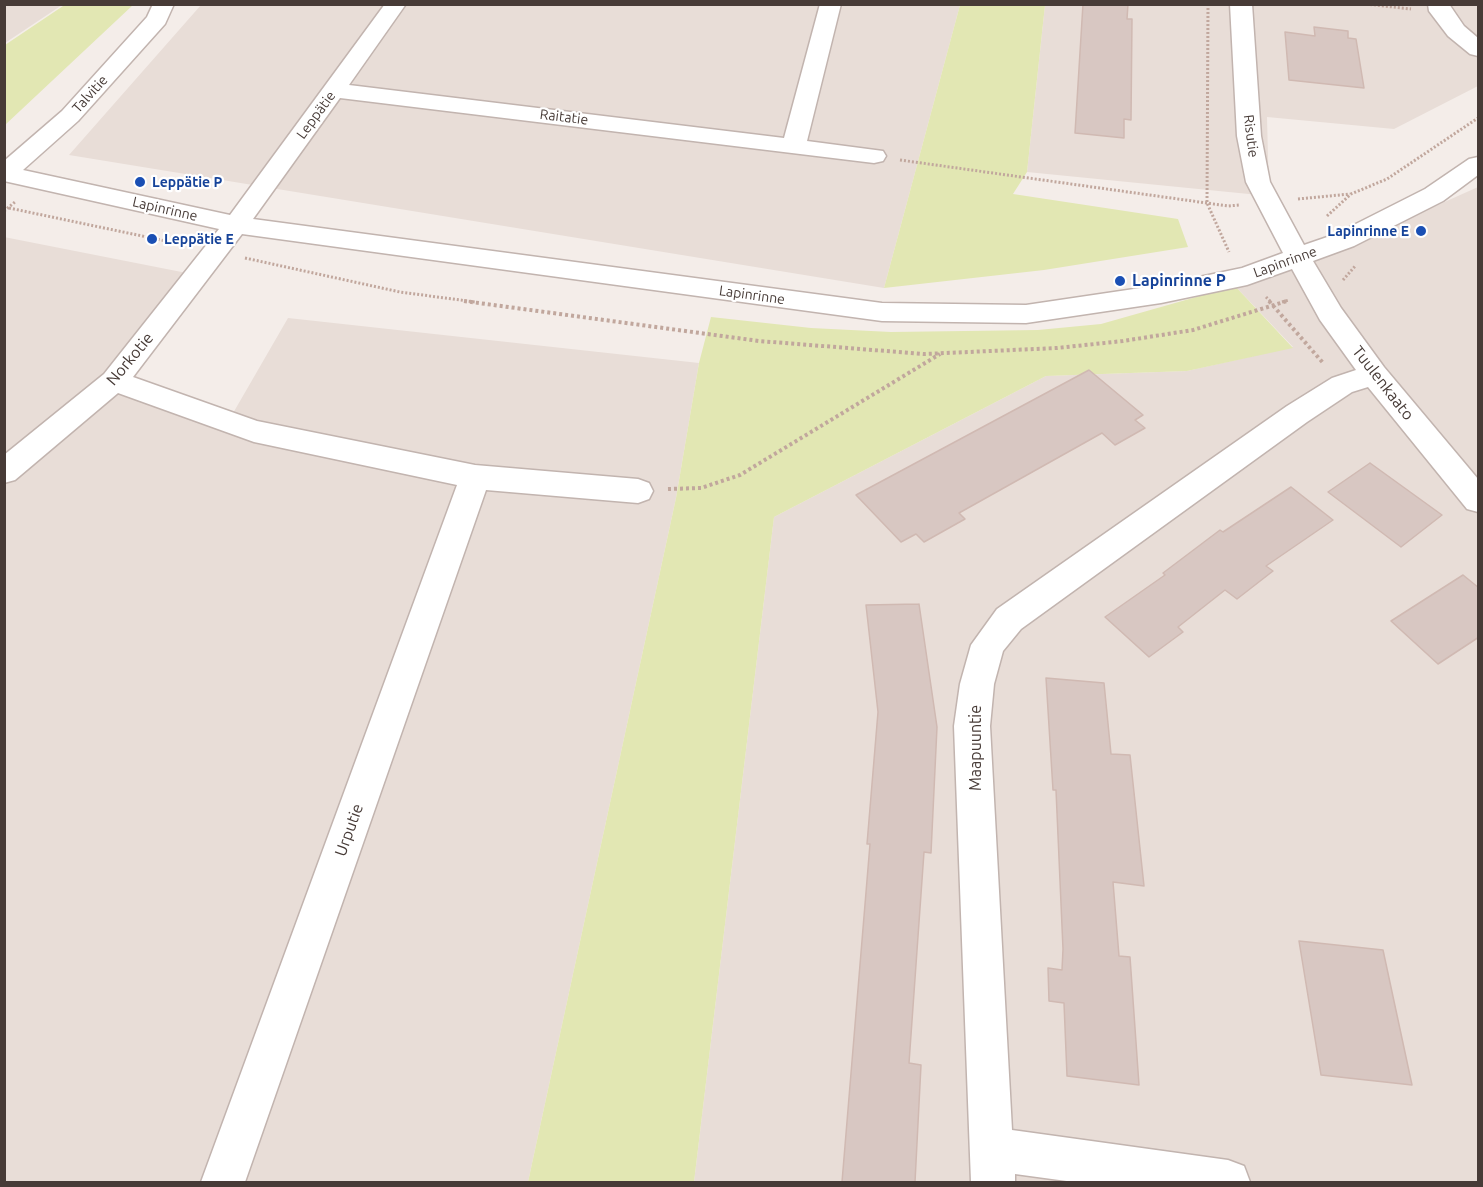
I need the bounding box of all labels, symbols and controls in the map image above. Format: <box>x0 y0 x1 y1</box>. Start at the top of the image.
street label: Talvitie <box>69 72 111 116</box>
street label: Leppätie <box>293 88 339 142</box>
street label: Raitatie <box>539 106 589 128</box>
street label: Risutie <box>1240 114 1262 158</box>
place label: Leppätie P <box>152 174 222 190</box>
marker: Leppätie P <box>133 175 147 189</box>
street label: Lapinrinne <box>131 193 199 225</box>
place label: Lapinrinne E <box>1327 223 1409 239</box>
marker: Lapinrinne E <box>1414 224 1428 238</box>
place label: Leppätie E <box>164 231 234 247</box>
marker: Leppätie E <box>145 232 159 246</box>
street label: Lapinrinne <box>1251 243 1319 281</box>
place label: Lapinrinne P <box>1132 271 1226 291</box>
marker: Lapinrinne P <box>1113 274 1127 288</box>
street label: Lapinrinne <box>718 282 786 308</box>
street label: Norkotie <box>102 329 158 389</box>
street label: Tuulenkaato <box>1348 342 1418 424</box>
street label: Maapuuntie <box>966 705 986 791</box>
street label: Urputie <box>331 801 367 859</box>

